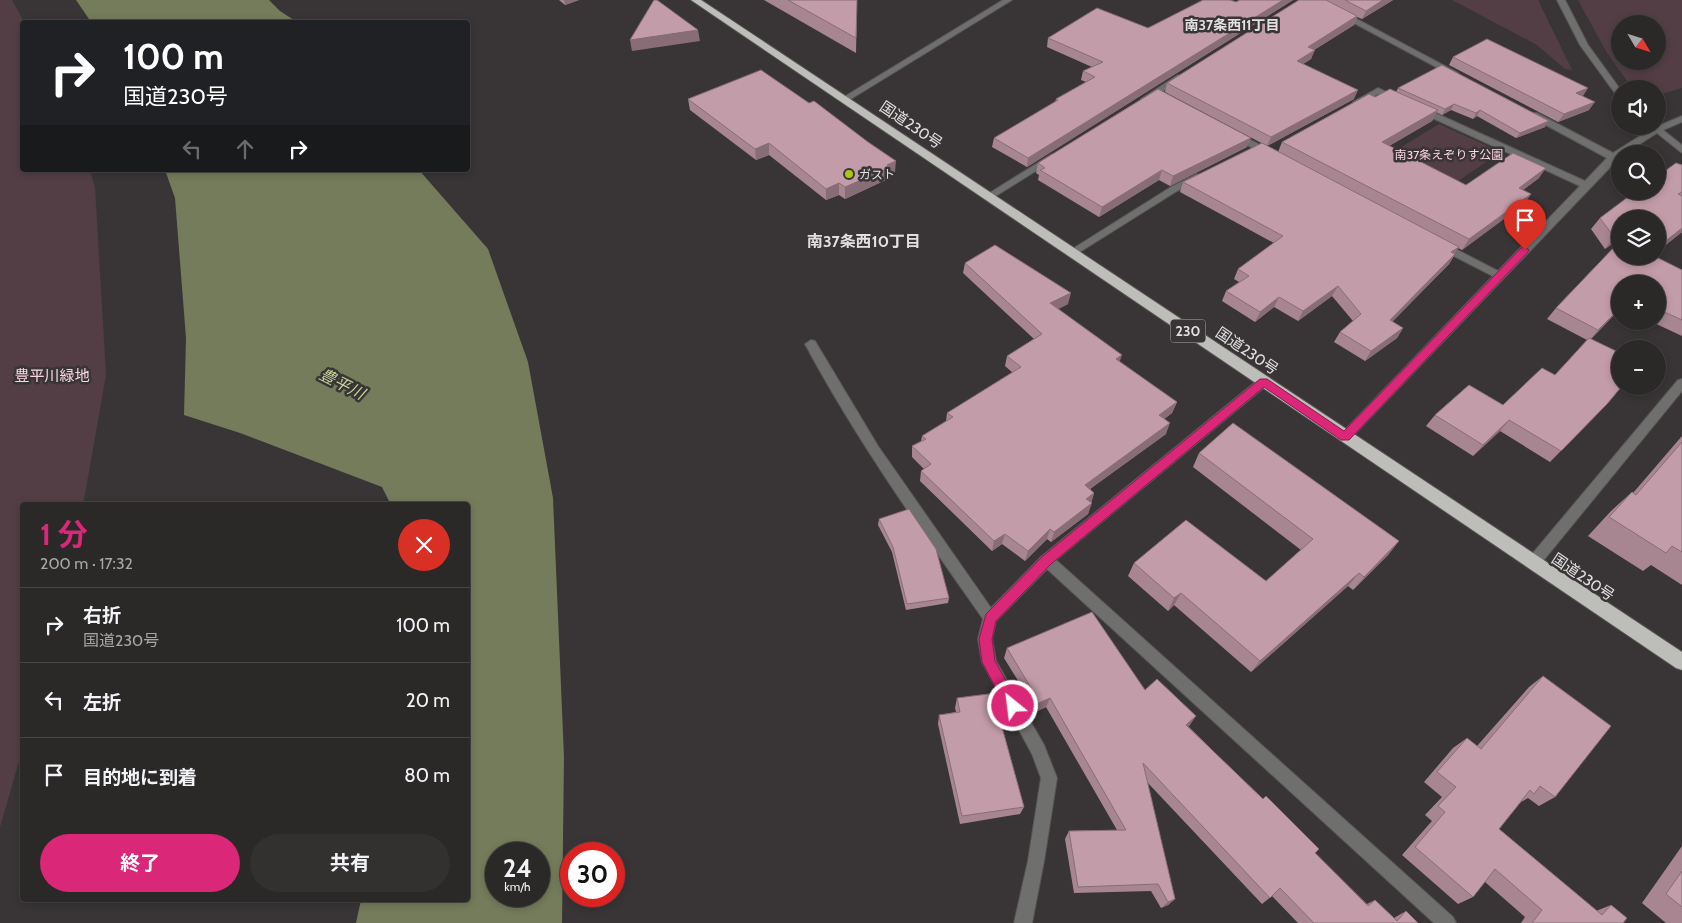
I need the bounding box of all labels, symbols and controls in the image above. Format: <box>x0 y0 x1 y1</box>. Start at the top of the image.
north arrow <box>1611 15 1666 70</box>
map controls <box>1611 15 1666 395</box>
district label: 南37条西11丁目 <box>1184 16 1280 34</box>
text: 100 m <box>123 35 224 78</box>
icon: right <box>40 40 105 105</box>
button: sound <box>1611 80 1666 135</box>
text: 国道230号 <box>123 83 228 110</box>
street label: 国道230号 <box>876 98 946 152</box>
icon: left <box>178 135 206 163</box>
icon: ahead <box>231 135 259 163</box>
icon: right <box>284 135 312 163</box>
button: search <box>1611 145 1666 200</box>
park label: 南37条えぞりす公園 <box>1395 147 1503 162</box>
place label: ガスト <box>859 167 895 182</box>
marker: ガスト <box>843 168 855 180</box>
pin <box>1504 199 1546 250</box>
icon: arrive <box>1511 206 1539 234</box>
button: layers <box>1611 210 1666 265</box>
district label: 南37条西10丁目 <box>807 232 921 251</box>
button: + <box>1611 275 1666 330</box>
road number: 230 <box>1170 320 1206 342</box>
street label: 国道230号 <box>1212 324 1282 378</box>
button: − <box>1611 340 1666 395</box>
water label: 豊平川 <box>316 365 369 404</box>
park label: 豊平川緑地 <box>14 367 90 385</box>
text: 1 分 <box>40 516 88 553</box>
button: close <box>398 519 450 571</box>
street label: 国道230号 <box>1548 550 1618 604</box>
text: 200 m · 17:32 <box>40 554 133 573</box>
text: 右折 <box>83 604 121 627</box>
icon: right <box>40 611 68 639</box>
text: 100 m <box>396 614 450 637</box>
text: 国道230号 <box>83 631 159 650</box>
position arrow <box>986 679 1038 731</box>
icon: left <box>40 686 68 714</box>
text: 20 m <box>406 689 450 712</box>
text: 左折 <box>83 691 121 714</box>
icon: arrive <box>40 761 68 789</box>
text: 80 m <box>404 764 450 787</box>
text: 目的地に到着 <box>83 766 197 789</box>
button: 終了 <box>40 834 240 892</box>
button: 共有 <box>250 834 450 892</box>
speed limit sign: 30 <box>560 842 625 907</box>
text: 24 <box>503 853 532 883</box>
text: km/h <box>504 879 531 894</box>

